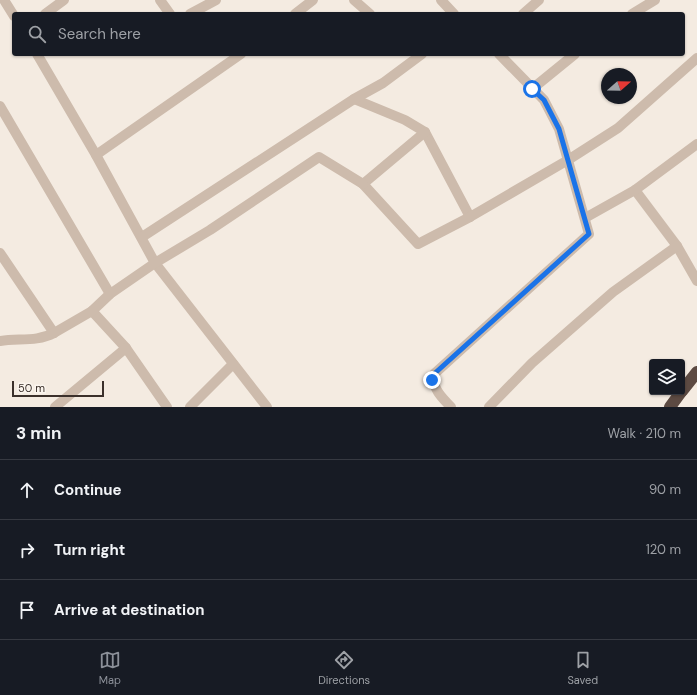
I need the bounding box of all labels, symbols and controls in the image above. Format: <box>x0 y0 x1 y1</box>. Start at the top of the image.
search box <box>12 12 685 56</box>
icon: search <box>26 23 48 45</box>
text: Search here <box>58 24 141 44</box>
north arrow <box>601 68 637 104</box>
route start <box>523 80 541 98</box>
map controls <box>649 359 685 395</box>
button: layers <box>649 359 685 395</box>
route end <box>423 371 441 389</box>
scale bar <box>12 379 104 398</box>
text: 50 m <box>18 381 45 395</box>
text: 3 min <box>16 422 61 444</box>
text: Walk · 210 m <box>608 425 681 442</box>
icon: ahead <box>16 479 38 501</box>
text: Continue <box>54 480 122 500</box>
text: 90 m <box>649 481 681 498</box>
icon: right <box>16 539 38 561</box>
text: Turn right <box>54 540 125 560</box>
text: 120 m <box>646 541 681 558</box>
icon: arrive <box>16 599 38 621</box>
text: Arrive at destination <box>54 600 205 620</box>
tab: Map <box>99 649 121 687</box>
tab: Directions <box>318 649 370 687</box>
tab: Saved <box>567 649 598 687</box>

